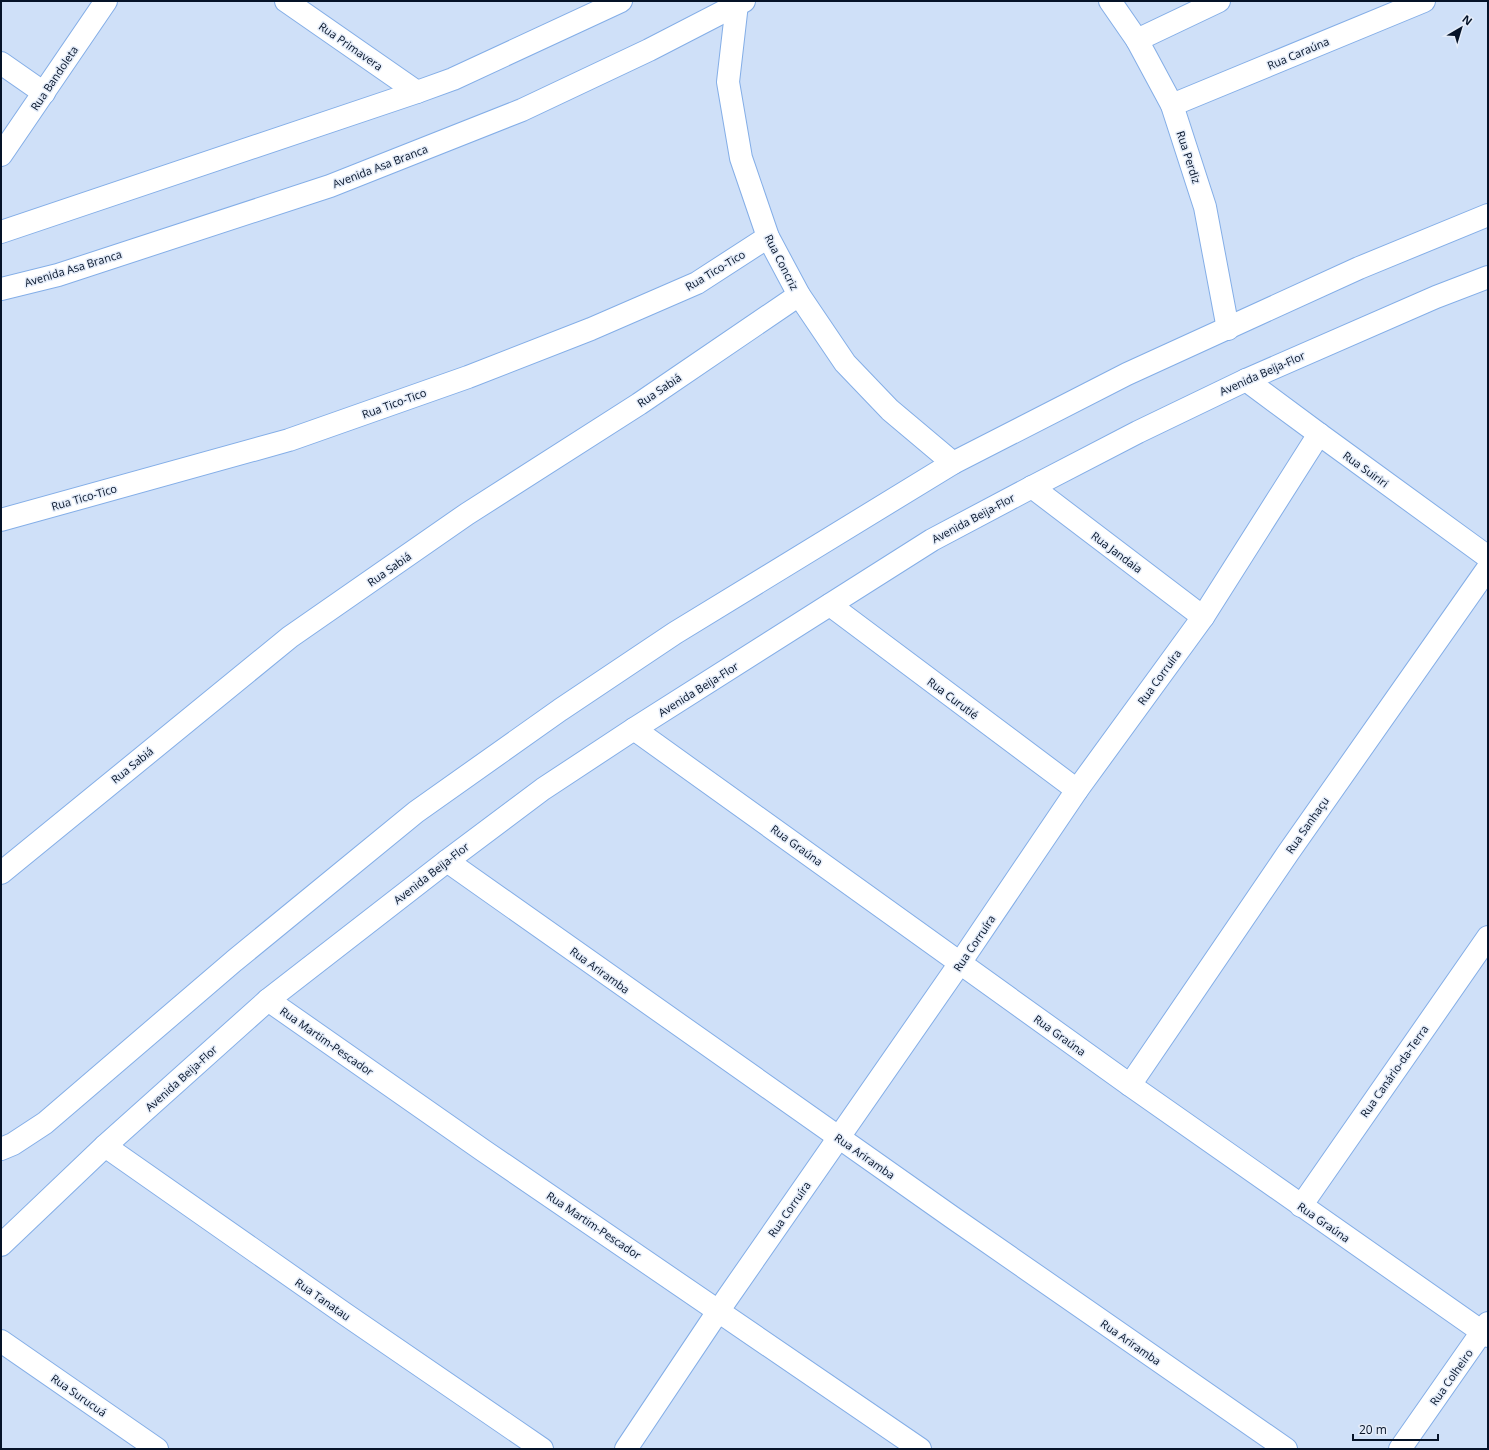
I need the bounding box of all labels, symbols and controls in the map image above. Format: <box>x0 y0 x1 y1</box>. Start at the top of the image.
north arrow <box>1441 8 1481 48</box>
text: N <box>1459 11 1476 28</box>
street label: Rua Primavera <box>316 18 386 74</box>
street label: Rua Caraúna <box>1265 33 1331 73</box>
street label: Rua Bandoleta <box>27 43 81 113</box>
street label: Rua Perdiz <box>1173 129 1205 185</box>
street label: Avenida Asa Branca <box>330 141 430 191</box>
street label: Rua Concriz <box>762 232 802 292</box>
street label: Avenida Asa Branca <box>23 246 123 290</box>
street label: Rua Tico-Tico <box>682 246 748 294</box>
street label: Avenida Beija-Flor <box>1217 347 1307 399</box>
street label: Rua Sabiá <box>634 370 684 410</box>
street label: Rua Tico-Tico <box>360 384 429 422</box>
street label: Rua Suiriri <box>1340 447 1392 491</box>
street label: Rua Tico-Tico <box>49 480 119 514</box>
street label: Avenida Beija-Flor <box>929 490 1018 546</box>
street label: Rua Jandaia <box>1089 528 1145 576</box>
street label: Rua Sabiá <box>364 548 414 590</box>
street label: Rua Corruíra <box>1134 646 1184 708</box>
street label: Avenida Beija-Flor <box>655 658 741 720</box>
street label: Rua Curutié <box>924 674 982 722</box>
street label: Rua Sabiá <box>108 743 156 787</box>
street label: Rua Sanhaçu <box>1282 794 1332 856</box>
street label: Rua Graúna <box>768 821 826 869</box>
street label: Avenida Beija-Flor <box>390 838 472 907</box>
street label: Rua Corruíra <box>950 912 998 974</box>
street label: Rua Ariramba <box>567 943 633 997</box>
street label: Rua Martim-Pescador <box>277 1003 377 1079</box>
street label: Rua Graúna <box>1031 1011 1089 1059</box>
street label: Rua Canário-da-Terra <box>1356 1022 1432 1120</box>
street label: Avenida Beija-Flor <box>142 1041 221 1114</box>
street label: Rua Ariramba <box>832 1130 898 1182</box>
street label: Rua Corruíra <box>764 1178 814 1240</box>
street label: Rua Martim-Pescador <box>544 1188 644 1262</box>
street label: Rua Graúna <box>1295 1198 1353 1246</box>
street label: Rua Tanatau <box>292 1274 354 1324</box>
street label: Rua Ariramba <box>1098 1316 1164 1368</box>
street label: Rua Colheiro <box>1426 1346 1476 1408</box>
street label: Rua Surucuá <box>48 1370 110 1420</box>
scale bar <box>1353 1416 1438 1442</box>
text: 20 m <box>1359 1421 1387 1438</box>

